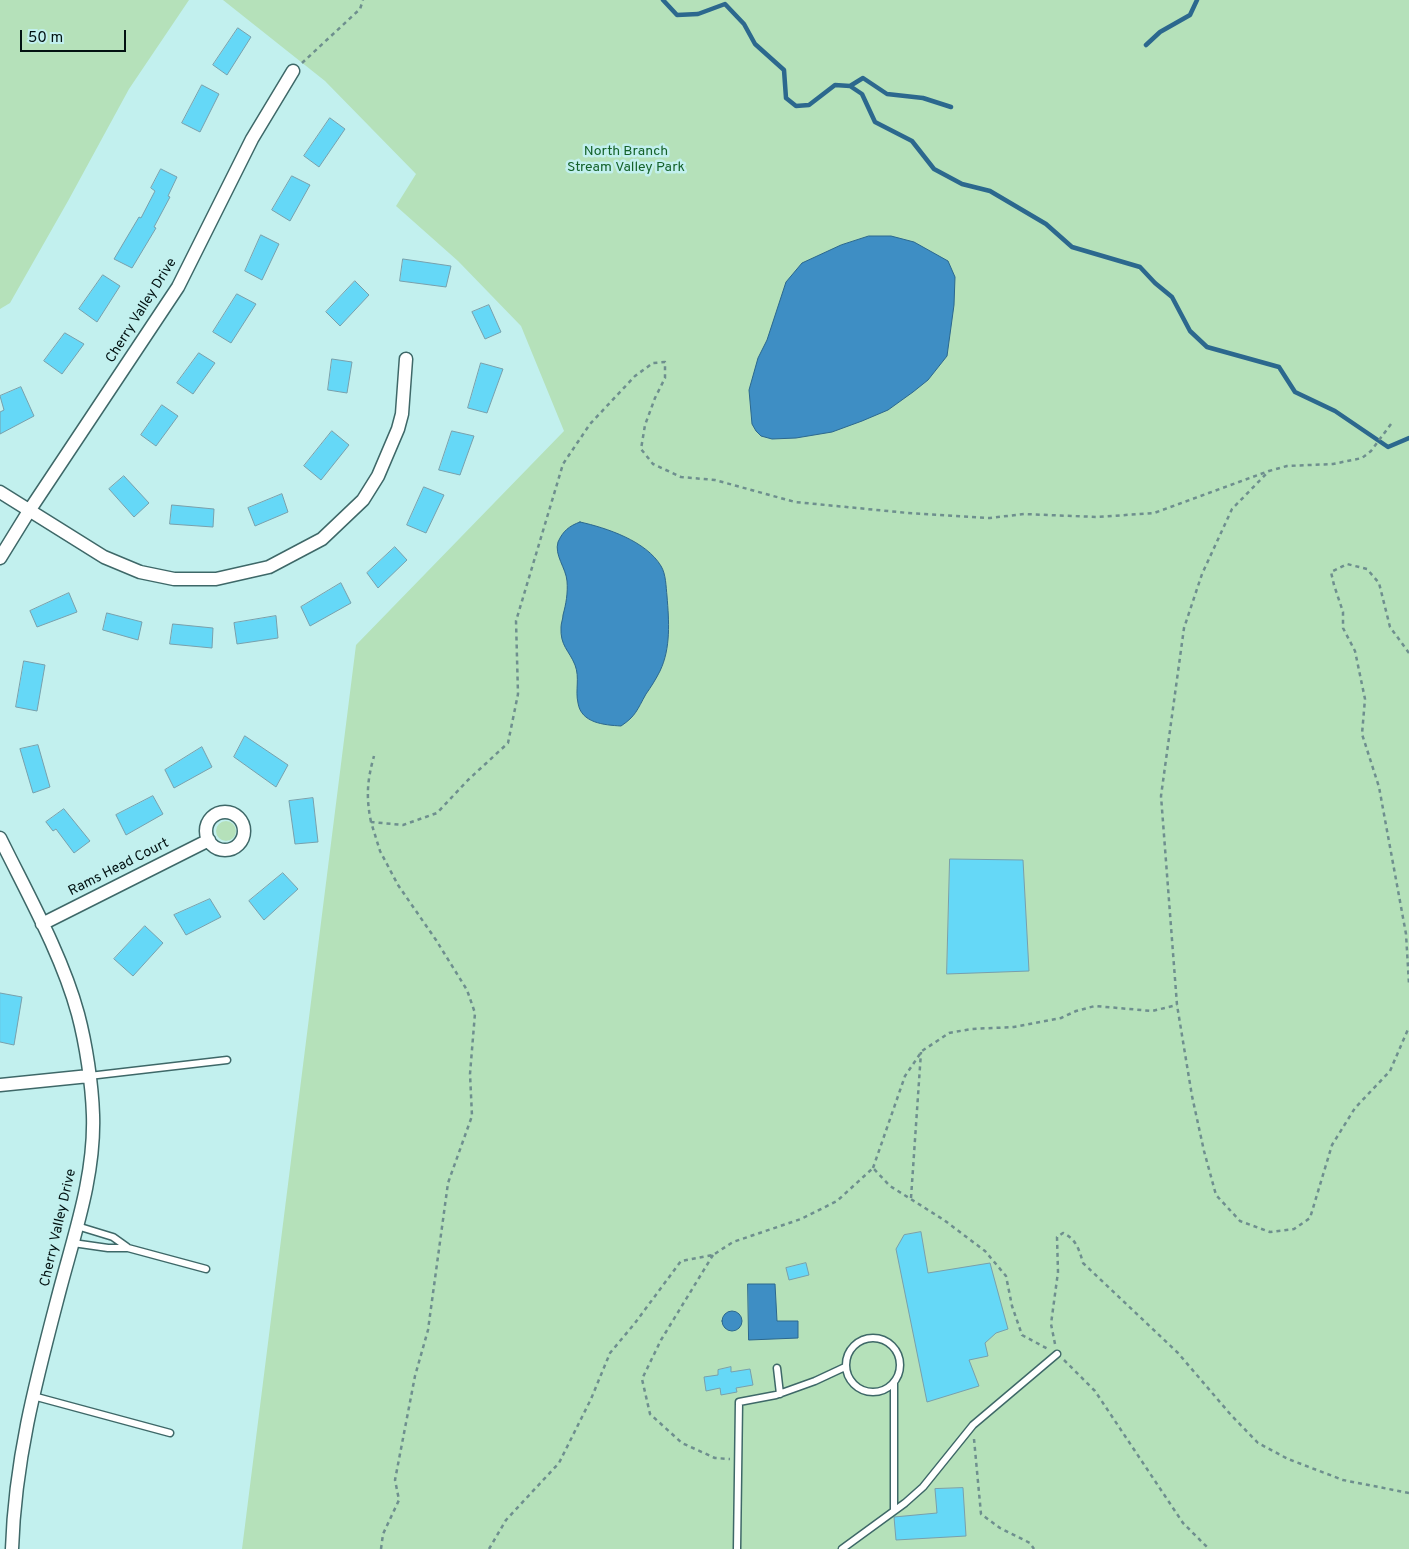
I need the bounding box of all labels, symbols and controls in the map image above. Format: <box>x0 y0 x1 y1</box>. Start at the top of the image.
scale bar <box>22 20 129 52</box>
text: 50 m <box>28 29 63 48</box>
park label: North Branch Stream Valley Park <box>567 144 685 176</box>
street label: Cherry Valley Drive <box>103 255 181 367</box>
street label: Rams Head Court <box>66 835 172 901</box>
street label: Cherry Valley Drive <box>37 1167 81 1289</box>

